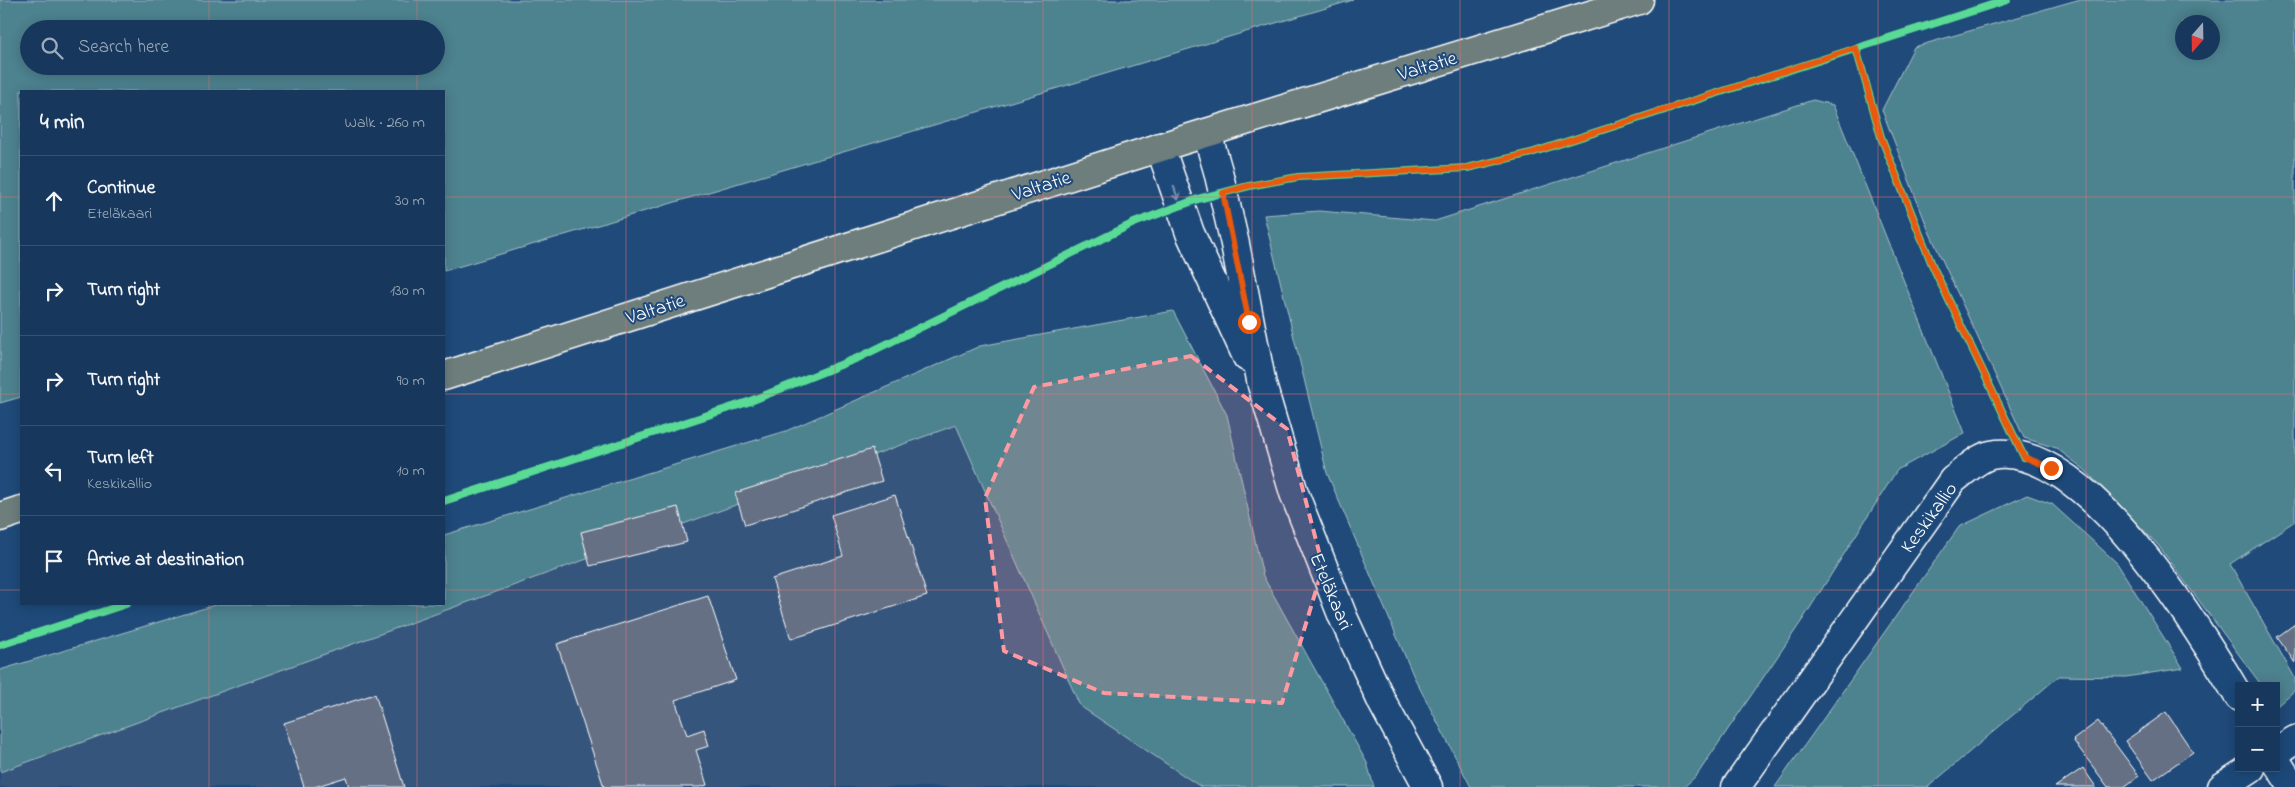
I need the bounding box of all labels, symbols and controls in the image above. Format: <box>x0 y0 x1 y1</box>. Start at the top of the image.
north arrow <box>2175 15 2220 60</box>
search box <box>20 20 445 75</box>
icon: search <box>38 34 66 62</box>
text: Search here <box>78 34 169 61</box>
street label: Valtatie <box>1394 45 1461 90</box>
text: 4 min <box>40 108 84 138</box>
text: Walk · 260 m <box>345 111 425 135</box>
street label: Valtatie <box>1008 164 1075 211</box>
text: Continue <box>87 175 155 202</box>
one-way arrow <box>1172 185 1181 201</box>
icon: ahead <box>40 187 68 215</box>
text: 30 m <box>395 189 425 213</box>
text: Eteläkaari <box>87 202 152 226</box>
icon: right <box>40 277 68 305</box>
text: Turn right <box>87 277 160 304</box>
text: 130 m <box>390 279 425 303</box>
street label: Valtatie <box>622 287 689 334</box>
route start <box>1238 311 1261 334</box>
icon: right <box>40 367 68 395</box>
text: Turn right <box>87 367 160 394</box>
text: 90 m <box>397 369 425 393</box>
text: Turn left <box>87 445 154 472</box>
icon: left <box>40 457 68 485</box>
route end <box>2040 457 2063 480</box>
text: 10 m <box>397 459 425 483</box>
text: Keskikallio <box>87 472 152 496</box>
street label: Keskikallio <box>1894 477 1966 560</box>
icon: arrive <box>40 547 68 575</box>
text: Arrive at destination <box>87 547 244 574</box>
street label: Eteläkaari <box>1300 549 1359 635</box>
map controls <box>2235 682 2280 772</box>
button: + <box>2235 682 2280 727</box>
button: − <box>2235 727 2280 772</box>

